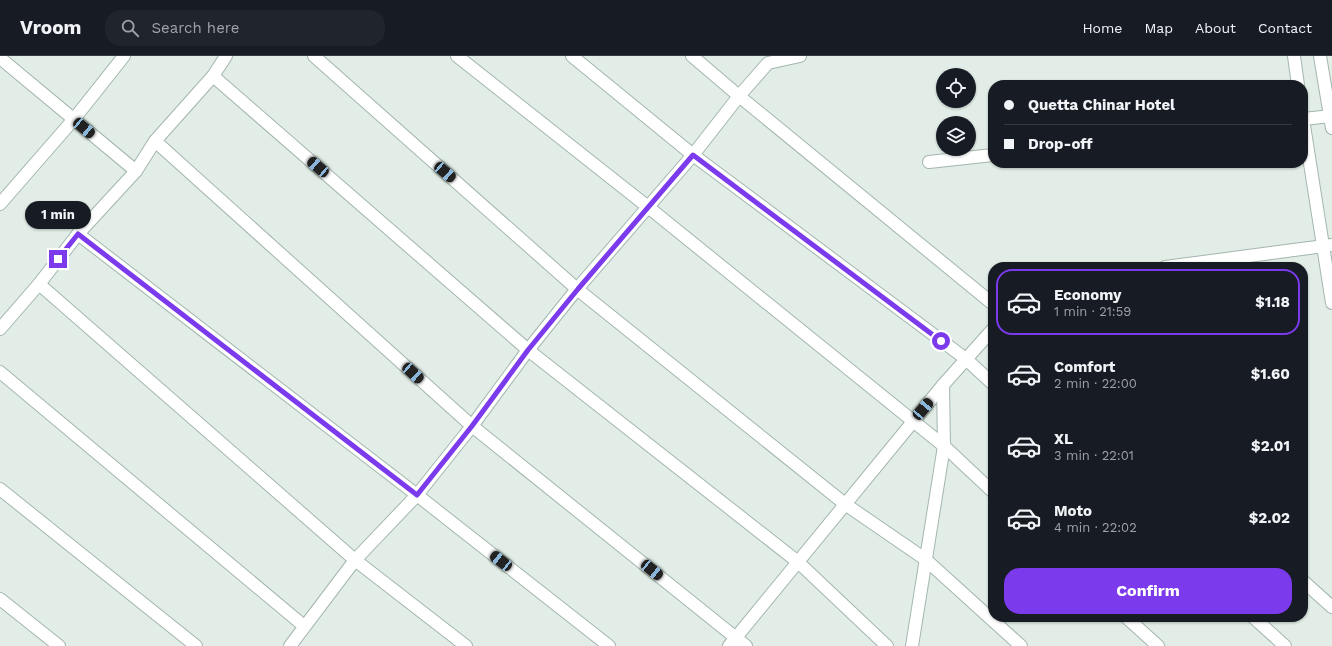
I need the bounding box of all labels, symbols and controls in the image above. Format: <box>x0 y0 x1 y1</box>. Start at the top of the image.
search box <box>105 10 385 46</box>
text: Vroom <box>20 16 81 39</box>
icon: search <box>119 17 141 39</box>
text: Search here <box>151 19 239 37</box>
text: Home <box>1082 20 1122 36</box>
text: Map <box>1144 20 1173 36</box>
text: About <box>1195 20 1236 36</box>
text: Contact <box>1258 20 1312 36</box>
map controls <box>936 68 976 156</box>
button: locate <box>936 68 976 108</box>
text: Quetta Chinar Hotel <box>1028 96 1175 114</box>
car <box>71 116 97 140</box>
button: layers <box>936 116 976 156</box>
text: Drop-off <box>1028 135 1093 153</box>
car <box>305 155 331 179</box>
car <box>432 160 458 184</box>
callout: 1 min <box>25 201 91 229</box>
text: 1 min <box>41 207 75 222</box>
route end <box>49 250 67 268</box>
icon: car <box>1006 284 1042 320</box>
text: Economy <box>1054 286 1121 304</box>
text: $1.18 <box>1255 293 1290 311</box>
text: 1 min · 21:59 <box>1054 304 1131 319</box>
route start <box>932 332 950 350</box>
icon: car <box>1006 356 1042 392</box>
text: Comfort <box>1054 358 1115 376</box>
car <box>400 361 426 385</box>
text: $1.60 <box>1251 365 1290 383</box>
text: 2 min · 22:00 <box>1054 376 1137 391</box>
car <box>911 396 935 422</box>
icon: car <box>1006 428 1042 464</box>
text: XL <box>1054 430 1073 448</box>
text: $2.01 <box>1251 437 1290 455</box>
text: 3 min · 22:01 <box>1054 448 1134 463</box>
icon: car <box>1006 500 1042 536</box>
text: Moto <box>1054 502 1092 520</box>
text: $2.02 <box>1249 509 1290 527</box>
text: 4 min · 22:02 <box>1054 520 1137 535</box>
car <box>488 549 514 573</box>
car <box>639 558 665 582</box>
button: Confirm <box>1004 568 1292 614</box>

